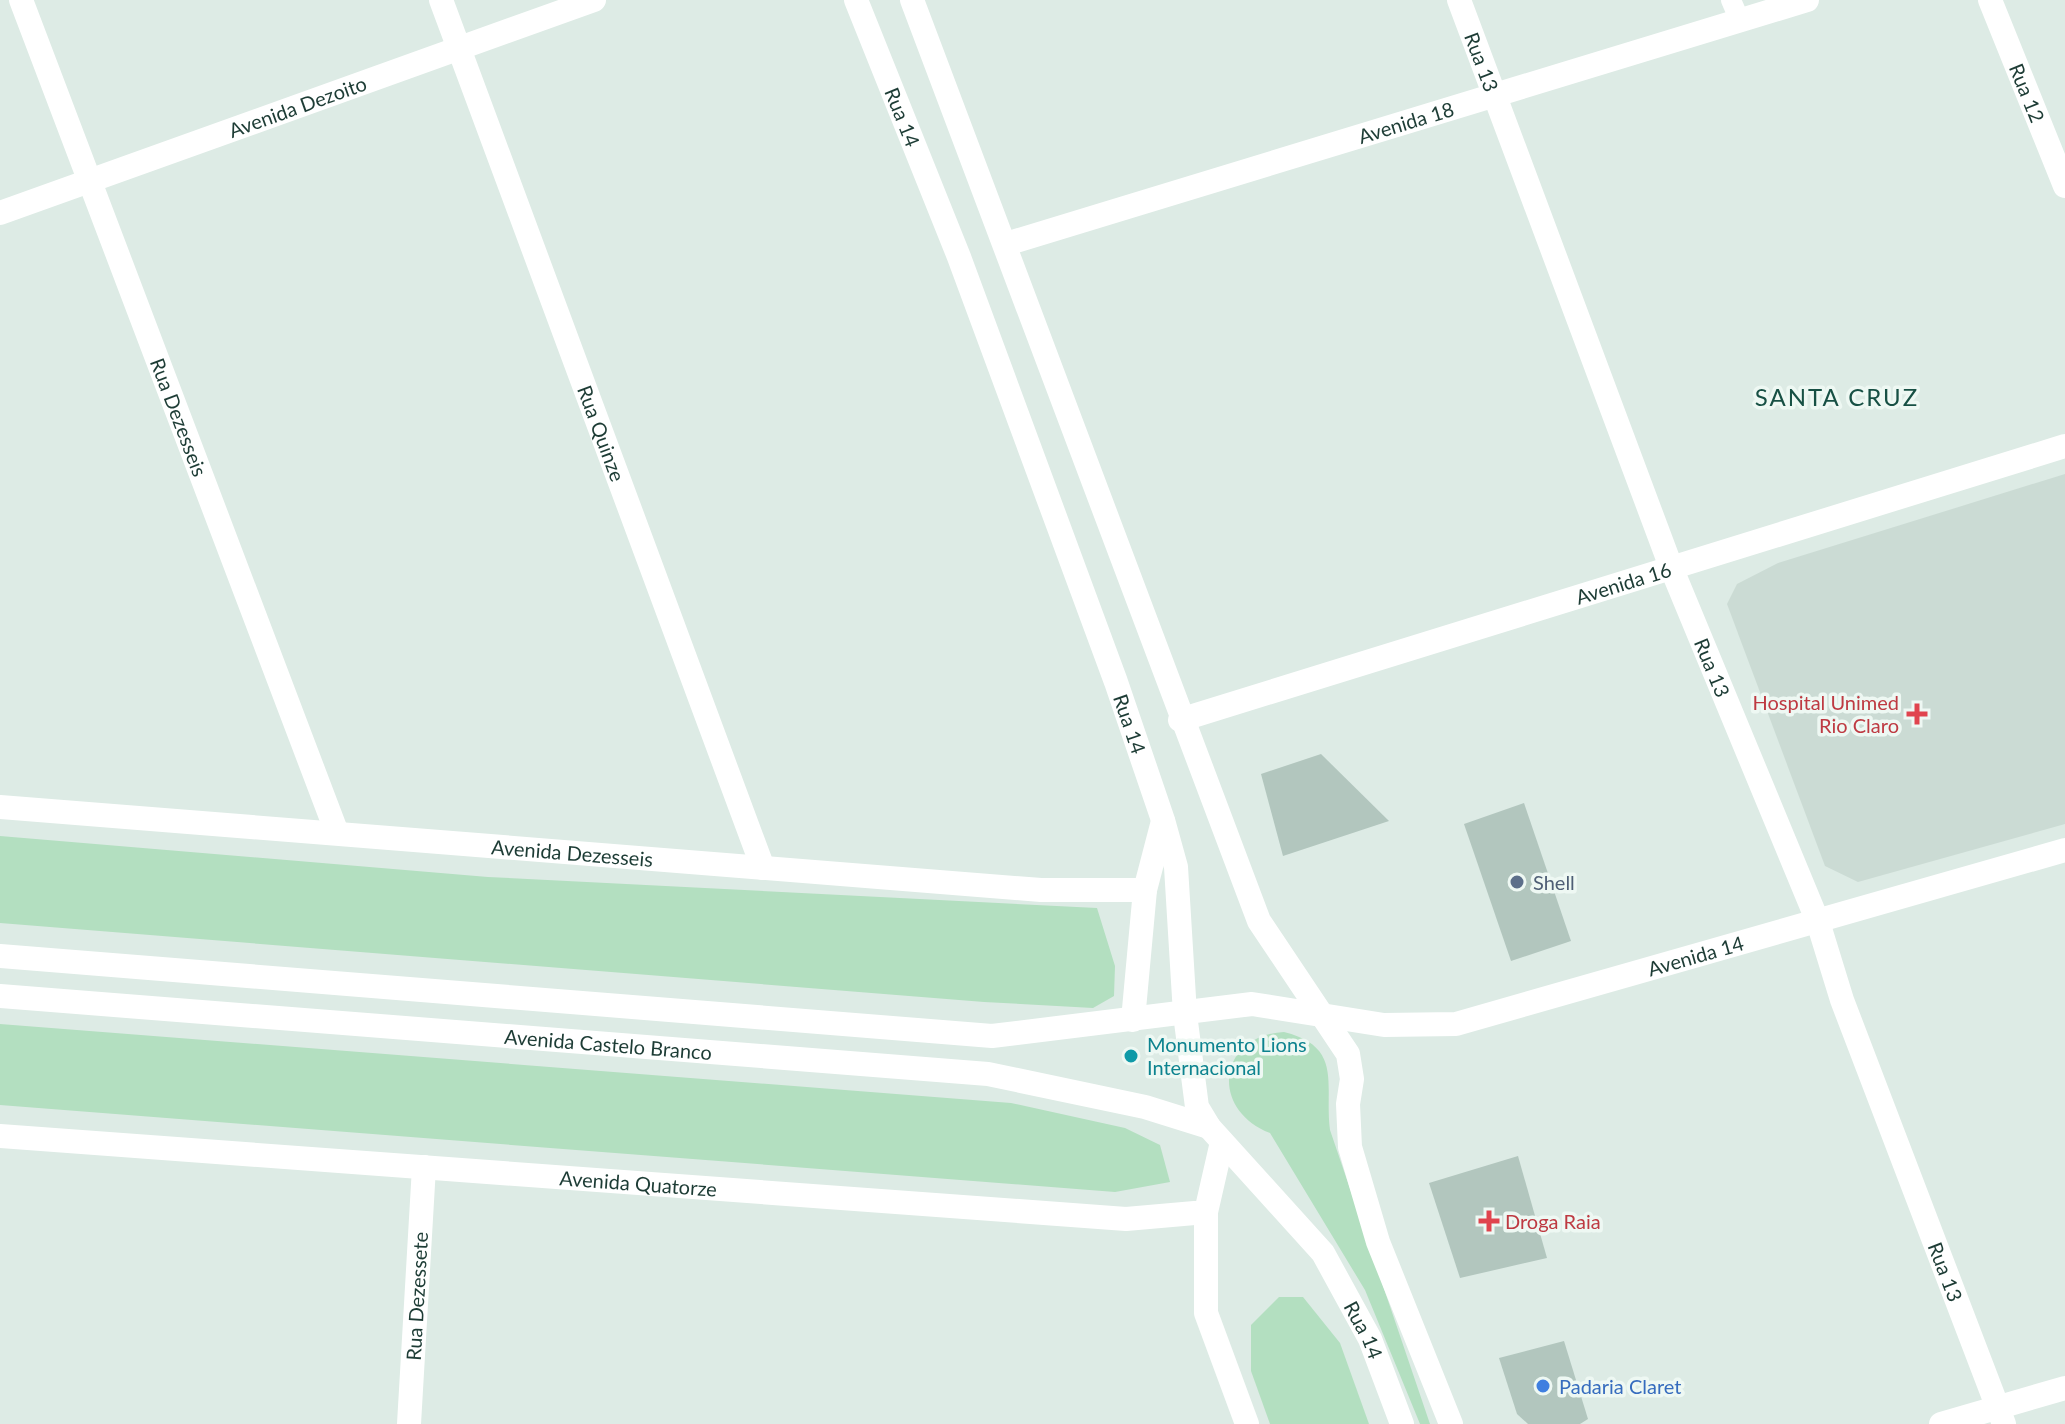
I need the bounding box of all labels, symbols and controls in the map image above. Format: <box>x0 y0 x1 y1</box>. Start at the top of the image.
street label: Rua 13 <box>1460 29 1504 95</box>
street label: Rua 12 <box>2005 60 2050 126</box>
street label: Avenida Dezoito <box>225 71 370 142</box>
street label: Rua 14 <box>880 84 926 150</box>
street label: Avenida 18 <box>1355 96 1457 148</box>
street label: Rua Dezesseis <box>146 354 213 480</box>
street label: Rua Quinze <box>573 382 630 485</box>
district label: SANTA CRUZ <box>1755 382 1919 411</box>
street label: Avenida 16 <box>1572 557 1674 609</box>
street label: Rua 13 <box>1690 634 1735 700</box>
place label: Hospital Unimed Rio Claro <box>1753 690 1899 737</box>
street label: Rua 14 <box>1109 691 1152 757</box>
marker: Hospital Unimed Rio Claro <box>1906 703 1928 725</box>
street label: Avenida Dezesseis <box>490 834 654 871</box>
place label: Shell <box>1533 870 1575 894</box>
marker: Shell <box>1508 873 1526 891</box>
street label: Avenida 14 <box>1645 930 1747 981</box>
street label: Avenida Castelo Branco <box>503 1024 713 1064</box>
place label: Monumento Lions Internacional <box>1147 1032 1307 1079</box>
marker: Monumento Lions Internacional <box>1122 1047 1140 1065</box>
street label: Avenida Quatorze <box>559 1165 718 1201</box>
place label: Droga Raia <box>1505 1209 1601 1233</box>
marker: Droga Raia <box>1480 1212 1498 1230</box>
street label: Rua Dezessete <box>401 1231 432 1361</box>
street label: Rua 13 <box>1924 1239 1968 1305</box>
street label: Rua 14 <box>1340 1297 1388 1362</box>
place label: Padaria Claret <box>1559 1374 1681 1398</box>
marker: Padaria Claret <box>1534 1377 1552 1395</box>

